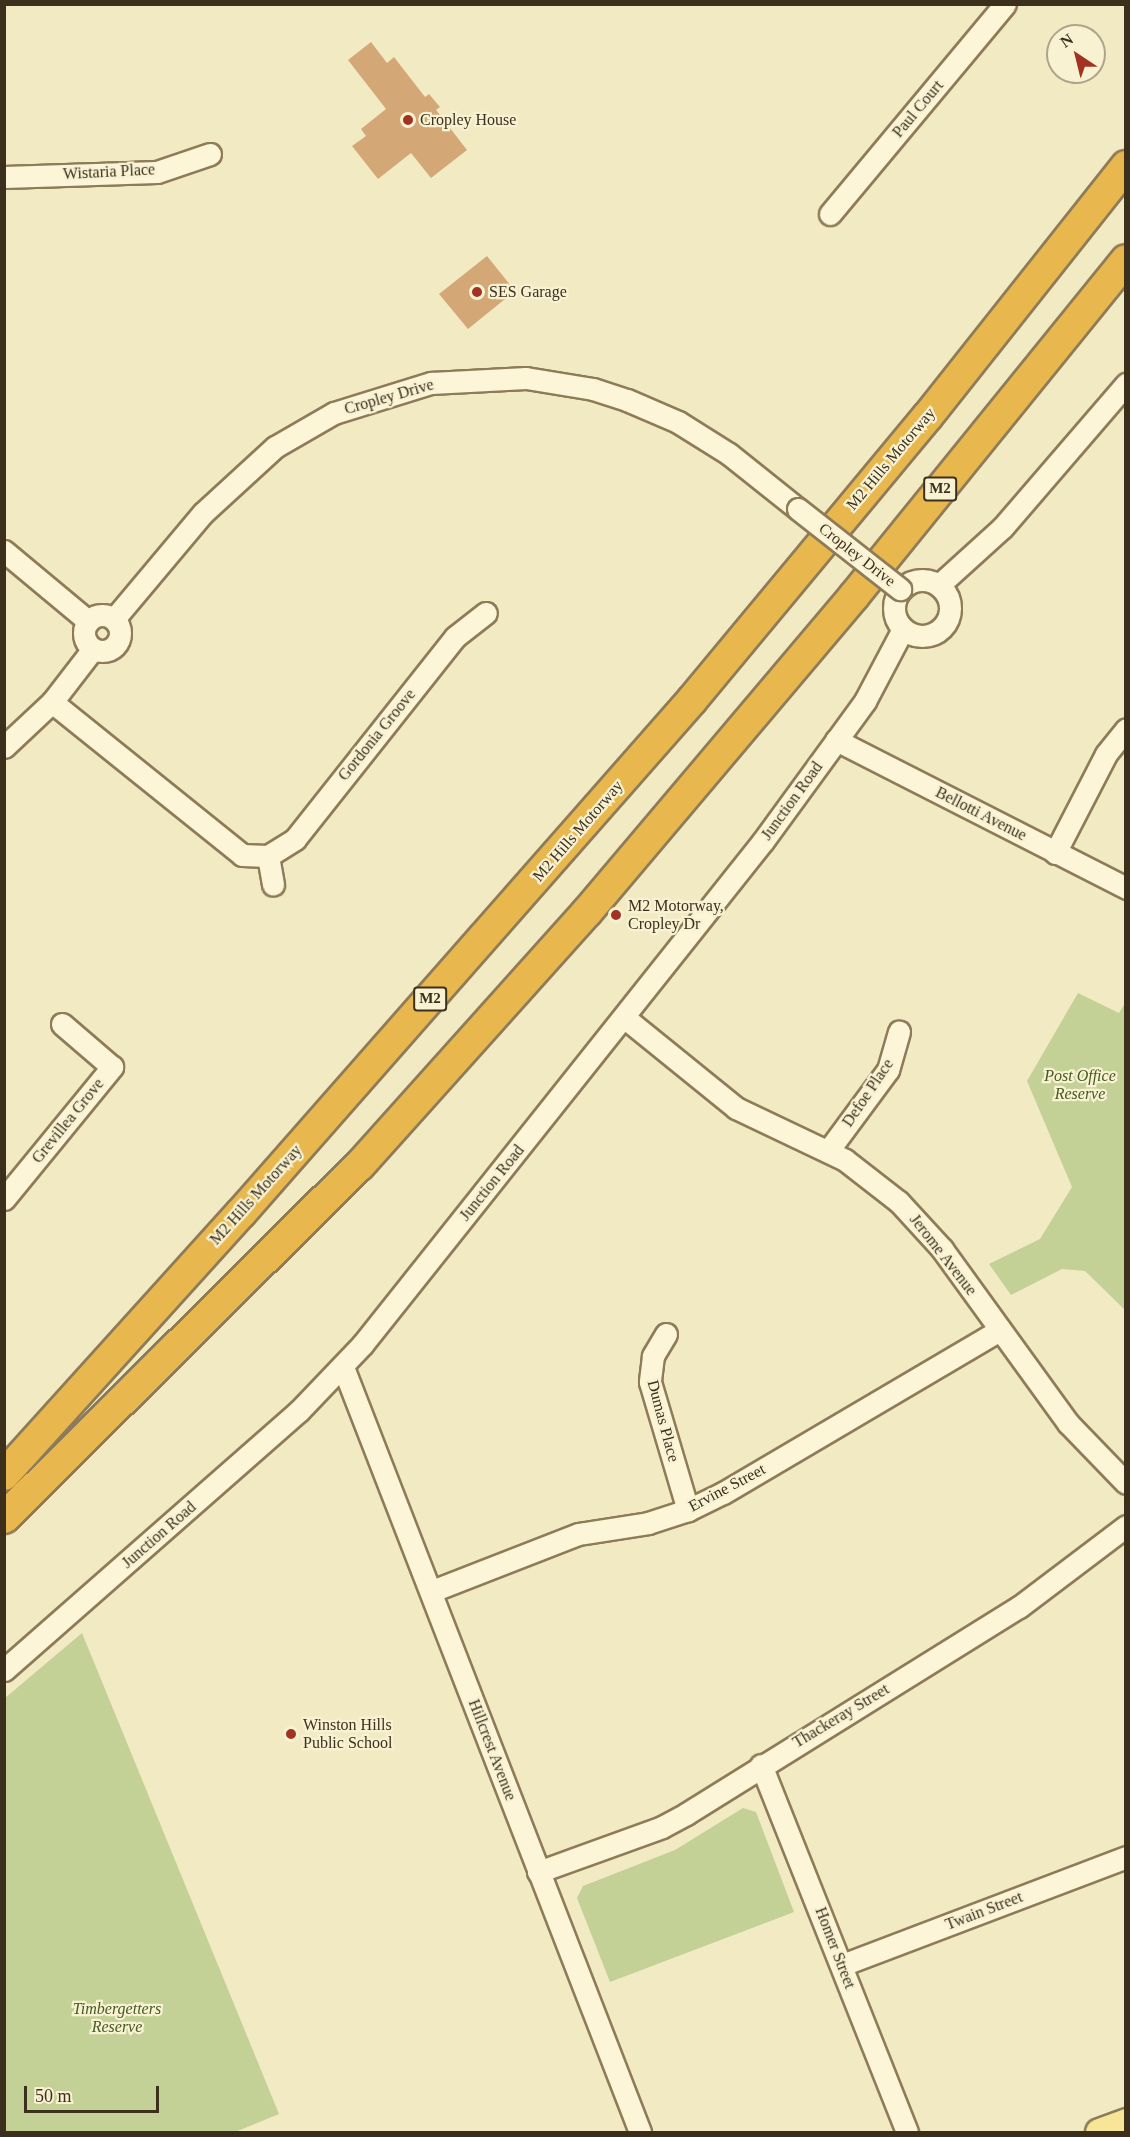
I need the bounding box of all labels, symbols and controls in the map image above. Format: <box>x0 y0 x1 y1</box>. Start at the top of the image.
north arrow <box>1046 24 1106 84</box>
text: N <box>1057 30 1076 51</box>
street label: Paul Court <box>889 76 947 142</box>
place label: Cropley House <box>420 110 516 130</box>
marker: Cropley House <box>401 113 415 127</box>
street label: Wistaria Place <box>62 160 156 184</box>
place label: SES Garage <box>489 282 567 302</box>
marker: SES Garage <box>470 285 484 299</box>
street label: Cropley Drive <box>342 375 436 419</box>
street label: M2 Hills Motorway <box>843 404 939 514</box>
road number: M2 <box>922 477 958 501</box>
street label: Cropley Drive <box>815 519 899 591</box>
street label: Gordonia Groove <box>334 685 420 785</box>
street label: Junction Road <box>757 758 827 844</box>
street label: M2 Hills Motorway <box>529 776 627 886</box>
street label: Bellotti Avenue <box>932 783 1030 845</box>
place label: M2 Motorway, Cropley Dr <box>628 896 724 934</box>
marker: M2 Motorway, Cropley Dr <box>609 908 623 922</box>
road number: M2 <box>412 987 448 1011</box>
street label: Defoe Place <box>838 1055 898 1131</box>
park label: Post Office Reserve <box>1044 1066 1116 1104</box>
street label: Grevillea Grove <box>28 1075 108 1167</box>
street label: M2 Hills Motorway <box>206 1141 306 1249</box>
street label: Junction Road <box>456 1141 528 1225</box>
street label: Jerome Avenue <box>905 1210 981 1300</box>
street label: Dumas Place <box>643 1378 683 1464</box>
street label: Ervine Street <box>685 1460 769 1516</box>
street label: Junction Road <box>118 1498 200 1572</box>
street label: Thackeray Street <box>789 1680 893 1752</box>
street label: Hillcrest Avenue <box>464 1696 520 1804</box>
place label: Winston Hills Public School <box>303 1715 392 1753</box>
marker: Winston Hills Public School <box>284 1727 298 1741</box>
street label: Twain Street <box>943 1888 1025 1934</box>
street label: Homer Street <box>811 1905 859 1991</box>
park label: Timbergetters Reserve <box>73 1999 161 2037</box>
scale bar <box>27 2074 162 2112</box>
text: 50 m <box>35 2086 72 2106</box>

